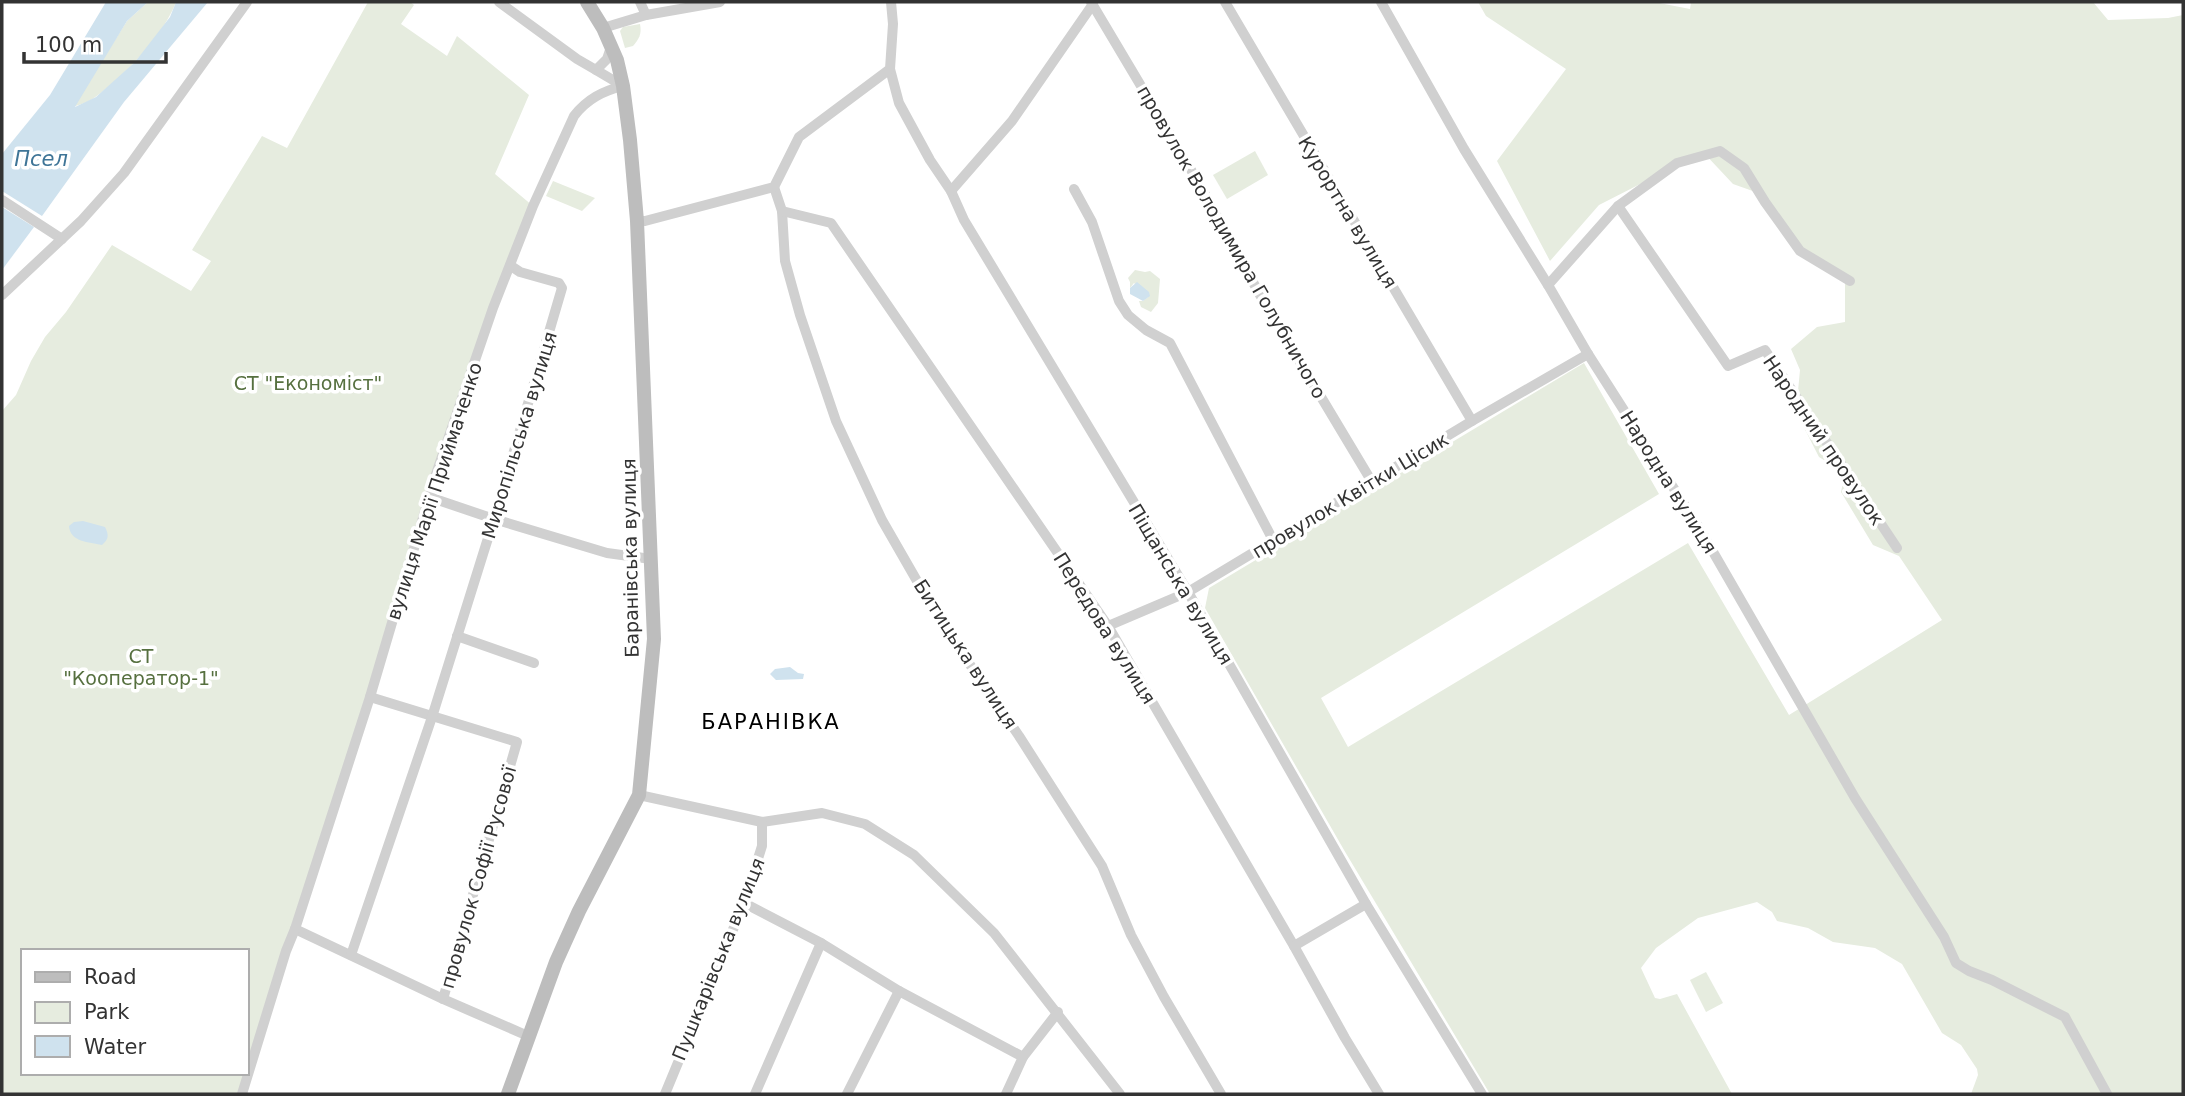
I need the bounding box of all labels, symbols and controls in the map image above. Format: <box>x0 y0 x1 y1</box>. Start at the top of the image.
scale bar <box>24 21 166 65</box>
text: 100 m <box>35 33 102 57</box>
street label: провулок Володимира Голубничого <box>1133 82 1331 402</box>
street label: Курортна вулиця <box>1294 132 1402 292</box>
water label: Псел <box>14 147 68 171</box>
street label: Миропільська вулиця <box>477 329 561 541</box>
street label: Народний провулок <box>1759 351 1889 529</box>
street label: вулиця Марії Приймаченко <box>382 359 486 623</box>
park label: СТ "Економіст" <box>234 372 382 394</box>
street label: Народна вулиця <box>1616 407 1722 557</box>
street label: провулок Квітки Цісик <box>1248 428 1452 562</box>
street label: Баранівська вулиця <box>617 458 643 658</box>
street label: Піщанська вулиця <box>1124 500 1238 668</box>
street label: Передова вулиця <box>1049 548 1161 708</box>
street label: Битицька вулиця <box>910 575 1022 733</box>
park label: СТ "Кооператор-1" <box>63 645 219 689</box>
district label: БАРАНІВКА <box>701 710 841 734</box>
street label: провулок Софії Русової <box>436 763 521 991</box>
street label: Пушкарівська вулиця <box>667 854 769 1064</box>
legend <box>21 949 248 1075</box>
text: Road <box>84 965 137 989</box>
text: Park <box>84 1000 130 1024</box>
text: Water <box>84 1035 146 1059</box>

